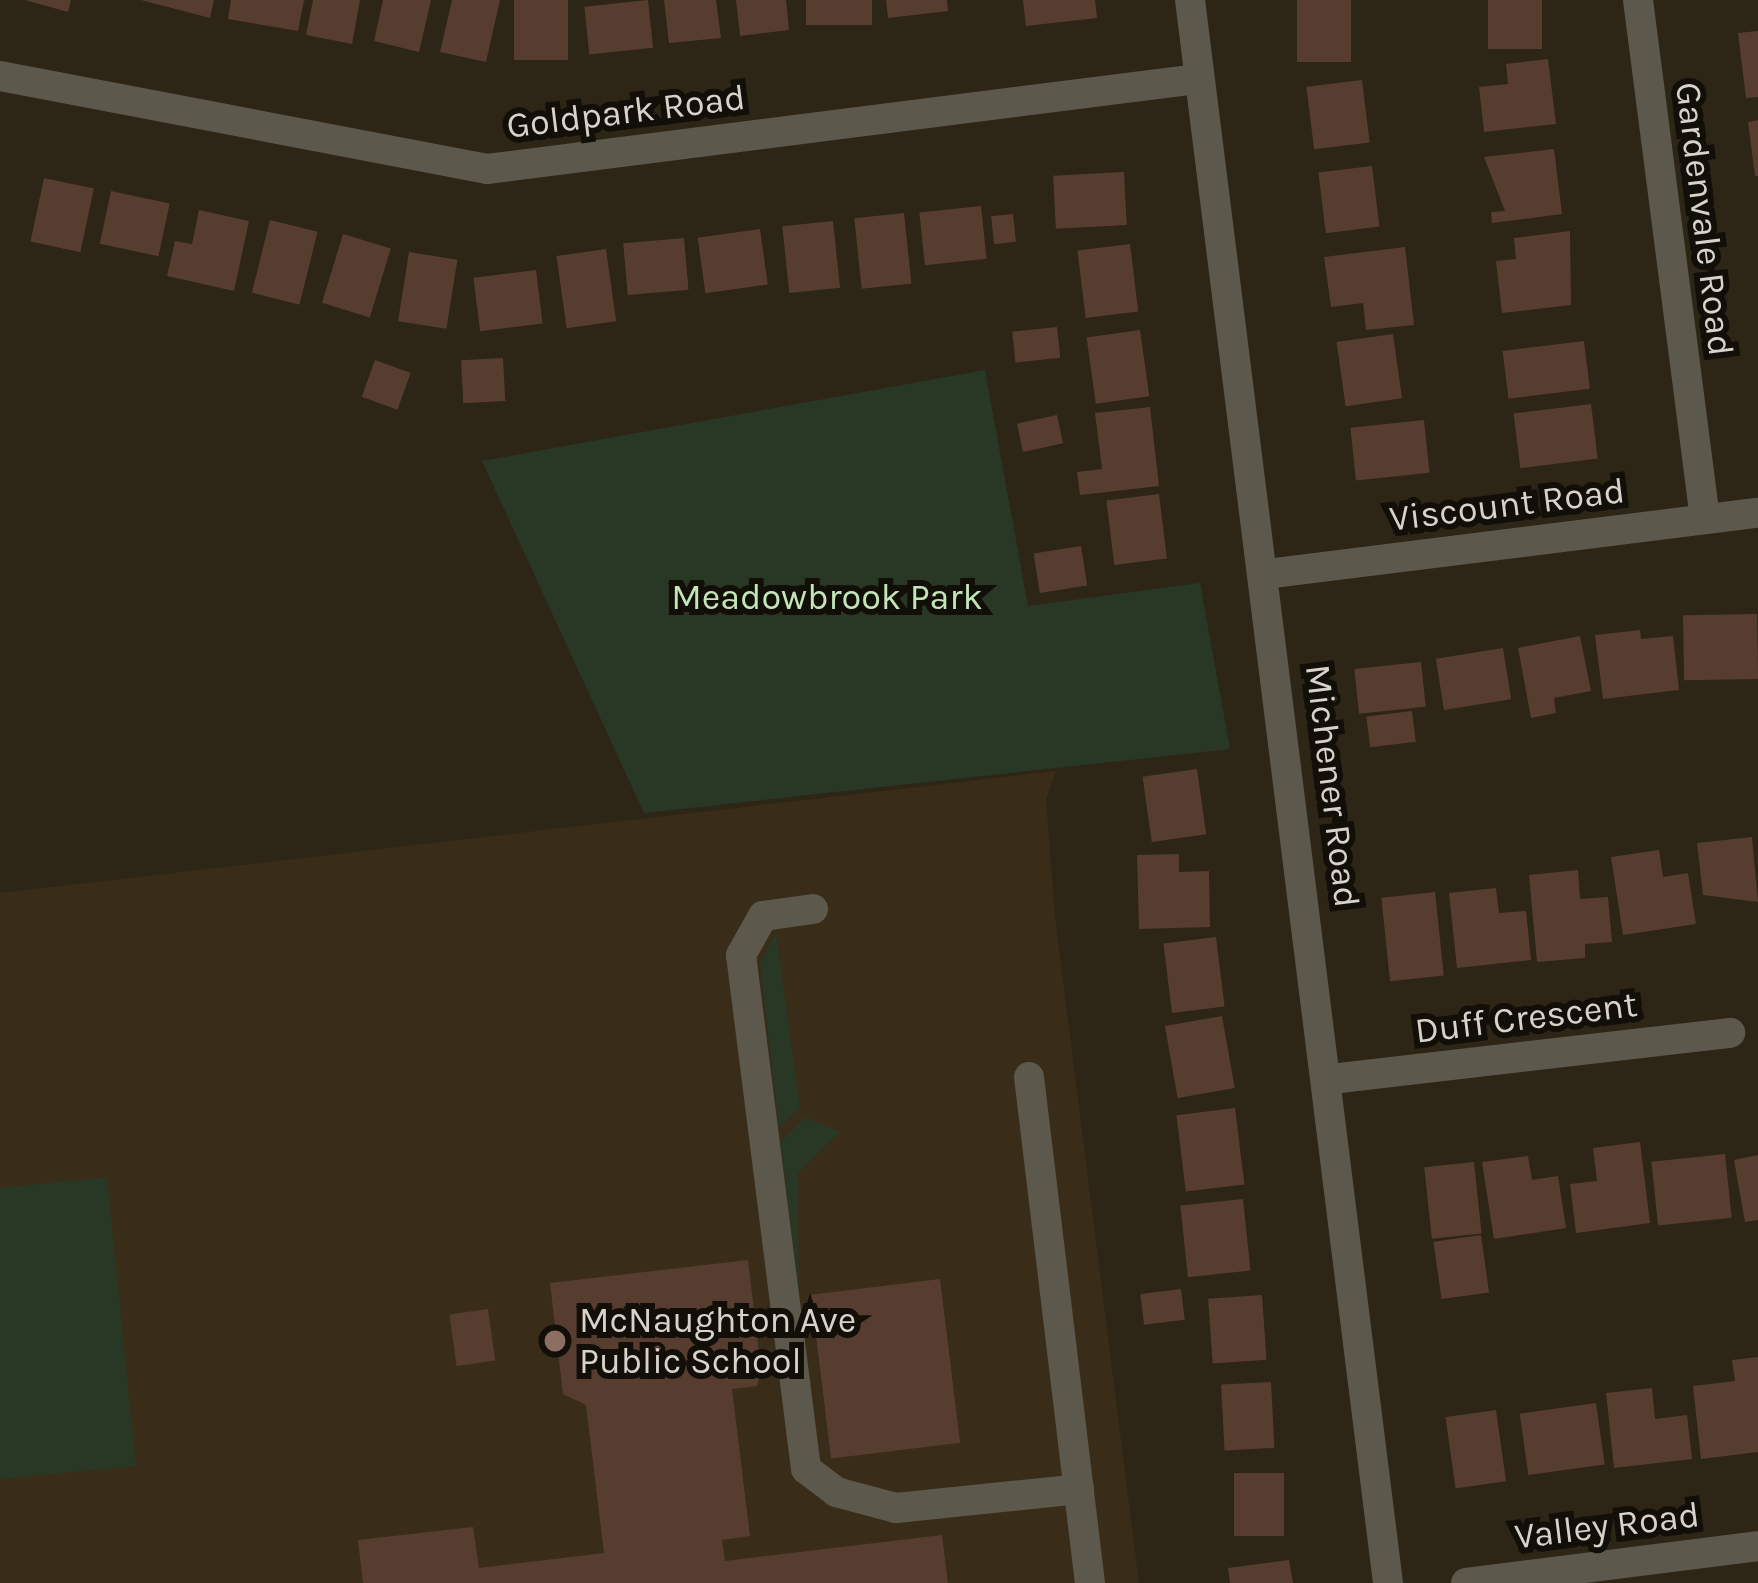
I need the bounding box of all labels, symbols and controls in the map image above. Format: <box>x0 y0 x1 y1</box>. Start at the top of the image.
street label: Goldpark Road <box>504 76 748 148</box>
street label: Gardenvale Road <box>1666 80 1742 358</box>
street label: Viscount Road <box>1387 469 1627 541</box>
park label: Meadowbrook Park <box>671 576 983 620</box>
street label: Michener Road <box>1296 662 1368 910</box>
street label: Duff Crescent <box>1412 983 1640 1053</box>
place label: McNaughton Ave Public School <box>579 1298 856 1383</box>
marker: McNaughton Ave Public School <box>542 1328 568 1354</box>
street label: Valley Road <box>1512 1493 1702 1559</box>

